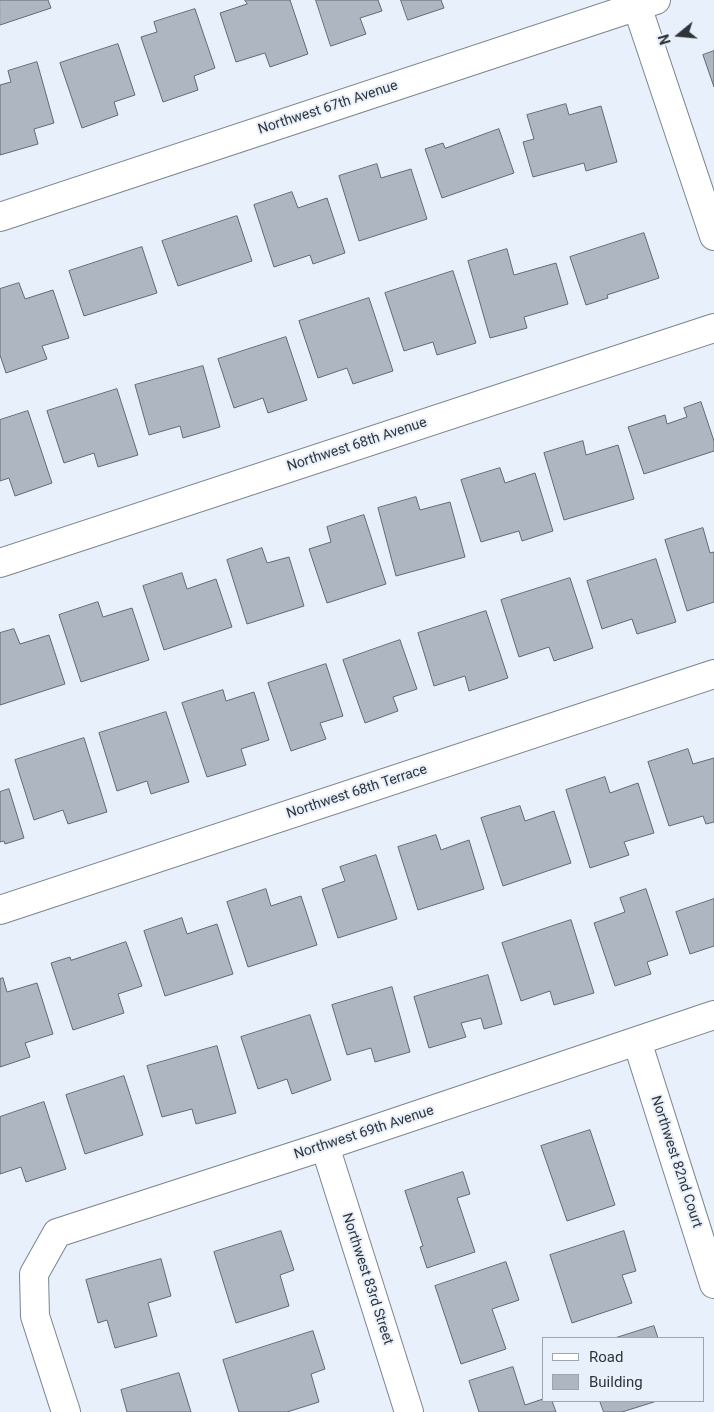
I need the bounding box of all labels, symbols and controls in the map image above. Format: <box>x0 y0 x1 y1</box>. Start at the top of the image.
north arrow <box>654 10 704 60</box>
text: N <box>656 32 674 46</box>
street label: Northwest 67th Avenue <box>256 77 400 139</box>
street label: Northwest 68th Avenue <box>285 414 429 476</box>
street label: Northwest 68th Terrace <box>285 761 429 823</box>
street label: Northwest 82nd Court <box>647 1094 705 1230</box>
street label: Northwest 69th Avenue <box>292 1102 436 1164</box>
street label: Northwest 83rd Street <box>338 1211 396 1347</box>
legend <box>542 1337 704 1402</box>
text: Road <box>589 1348 623 1366</box>
text: Building <box>589 1373 643 1391</box>

